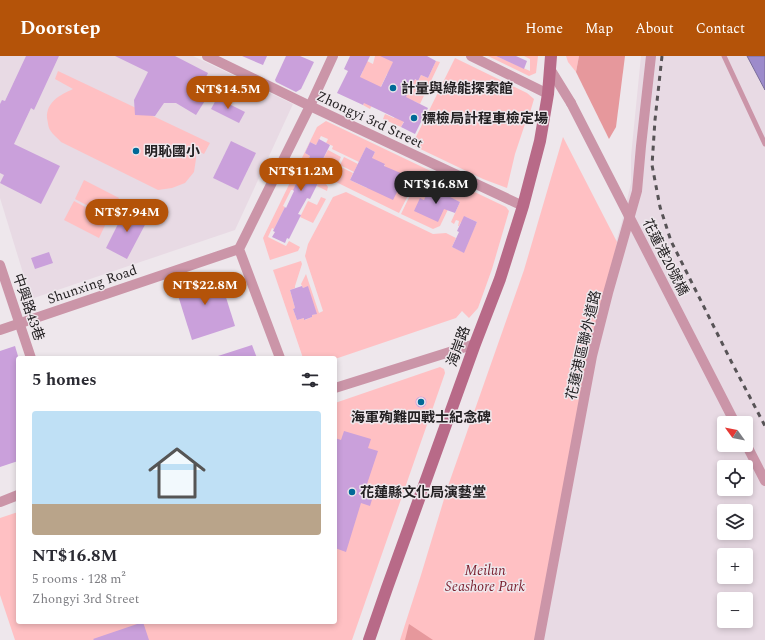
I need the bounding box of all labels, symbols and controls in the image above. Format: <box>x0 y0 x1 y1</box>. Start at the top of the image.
text: Doorstep <box>20 14 101 43</box>
text: Home <box>525 18 563 39</box>
text: Map <box>585 18 613 39</box>
text: About <box>635 18 674 39</box>
text: Contact <box>696 18 745 39</box>
pin: NT$14.5M <box>187 76 269 110</box>
place label: 計量與綠能探索館 <box>401 78 513 99</box>
text: NT$14.5M <box>195 79 261 99</box>
marker: 計量與綠能探索館 <box>388 83 398 93</box>
street label: Zhongyi 3rd Street <box>313 85 427 153</box>
place label: 標檢局計程車檢定場 <box>422 108 548 129</box>
marker: 標檢局計程車檢定場 <box>409 113 419 123</box>
place label: 明恥國小 <box>144 141 200 162</box>
marker: 明恥國小 <box>131 146 141 156</box>
pin: NT$11.2M <box>260 158 342 192</box>
text: NT$11.2M <box>268 161 334 181</box>
pin: NT$16.8M <box>395 171 477 205</box>
text: NT$16.8M <box>403 174 469 194</box>
pin: NT$7.94M <box>86 199 168 233</box>
text: NT$7.94M <box>94 202 160 222</box>
street label: 花蓮港20號橋 <box>637 215 694 299</box>
street label: Shunxing Road <box>44 259 140 310</box>
street label: 中興路43巷 <box>7 271 50 344</box>
pin: NT$22.8M <box>164 272 246 306</box>
text: NT$22.8M <box>172 275 238 295</box>
street label: 花蓮港區聯外道路 <box>561 288 606 402</box>
street label: 海岸路 <box>441 323 476 369</box>
text: 5 homes <box>32 367 97 393</box>
icon: filters <box>299 369 321 391</box>
marker: 海軍殉難四戰士紀念碑 <box>416 397 426 407</box>
place label: 海軍殉難四戰士紀念碑 <box>351 407 491 428</box>
north arrow <box>717 416 753 452</box>
map controls <box>717 416 753 628</box>
icon: home <box>141 437 213 509</box>
button: locate <box>717 460 753 496</box>
place label: 花蓮縣文化局演藝堂 <box>360 482 486 503</box>
marker: 花蓮縣文化局演藝堂 <box>347 487 357 497</box>
button: layers <box>717 504 753 540</box>
text: NT$16.8M <box>32 543 117 569</box>
button: + <box>717 548 753 584</box>
park label: Meilun Seashore Park <box>445 560 525 597</box>
text: 5 rooms · 128 m² <box>32 569 126 589</box>
text: Zhongyi 3rd Street <box>32 589 139 609</box>
button: − <box>717 592 753 628</box>

